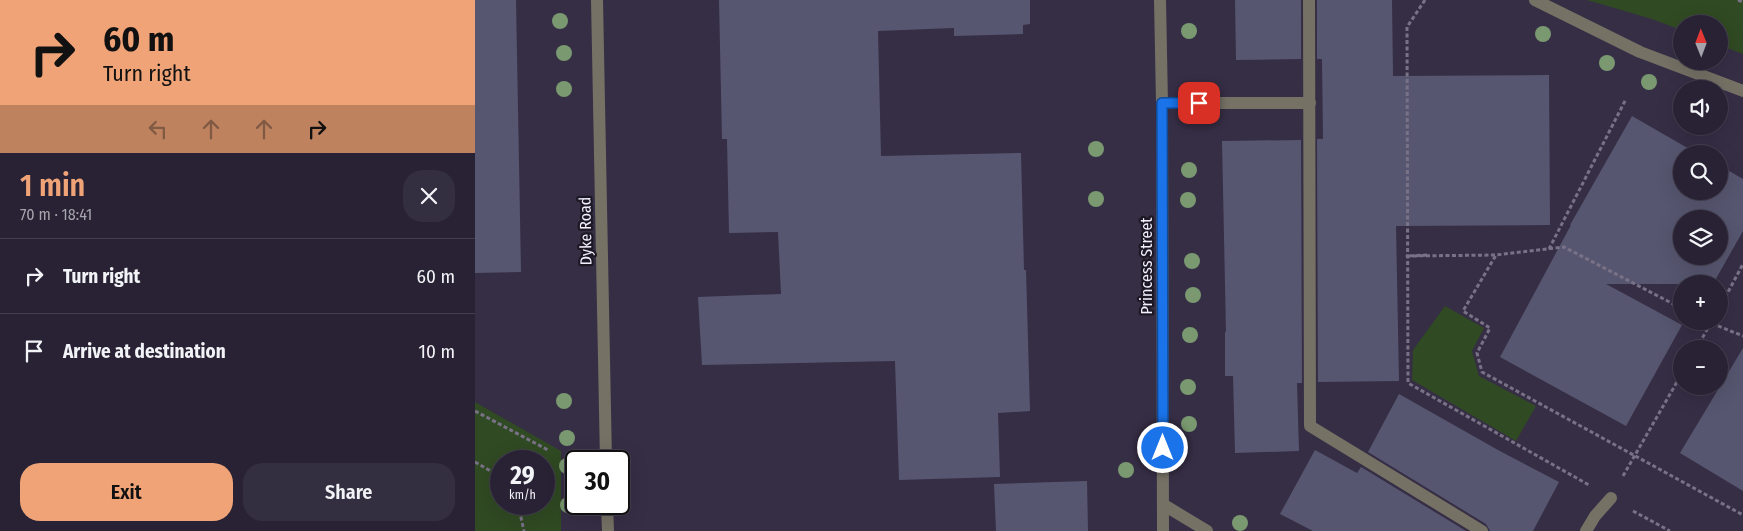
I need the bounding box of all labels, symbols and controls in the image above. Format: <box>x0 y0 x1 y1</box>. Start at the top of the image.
north arrow <box>1673 15 1727 70</box>
map controls <box>1673 15 1728 395</box>
text: 60 m <box>103 18 174 60</box>
icon: right <box>20 20 85 85</box>
text: Turn right <box>103 60 191 87</box>
button: sound <box>1673 80 1728 135</box>
pin <box>1178 82 1220 124</box>
icon: arrive <box>1185 89 1213 117</box>
icon: left <box>144 115 172 143</box>
icon: ahead <box>197 115 225 143</box>
icon: ahead <box>250 115 278 143</box>
icon: right <box>303 115 331 143</box>
button: search <box>1673 145 1728 200</box>
text: 1 min <box>20 168 85 204</box>
button: close <box>403 170 455 222</box>
street label: Dyke Road <box>575 197 596 265</box>
text: 70 m · 18:41 <box>20 205 92 224</box>
button: layers <box>1673 210 1728 265</box>
street label: Princess Street <box>1137 217 1156 315</box>
icon: right <box>20 262 48 290</box>
text: Turn right <box>63 265 140 288</box>
text: 60 m <box>417 265 455 288</box>
button: + <box>1673 275 1728 330</box>
icon: arrive <box>20 337 48 365</box>
text: Arrive at destination <box>63 340 226 363</box>
text: 10 m <box>419 340 455 363</box>
button: − <box>1673 340 1728 395</box>
position arrow <box>1136 421 1188 473</box>
speed limit sign: 30 <box>565 450 630 515</box>
text: 29 <box>510 461 535 491</box>
button: Exit <box>20 463 233 521</box>
button: Share <box>243 463 455 521</box>
text: km/h <box>509 488 536 502</box>

